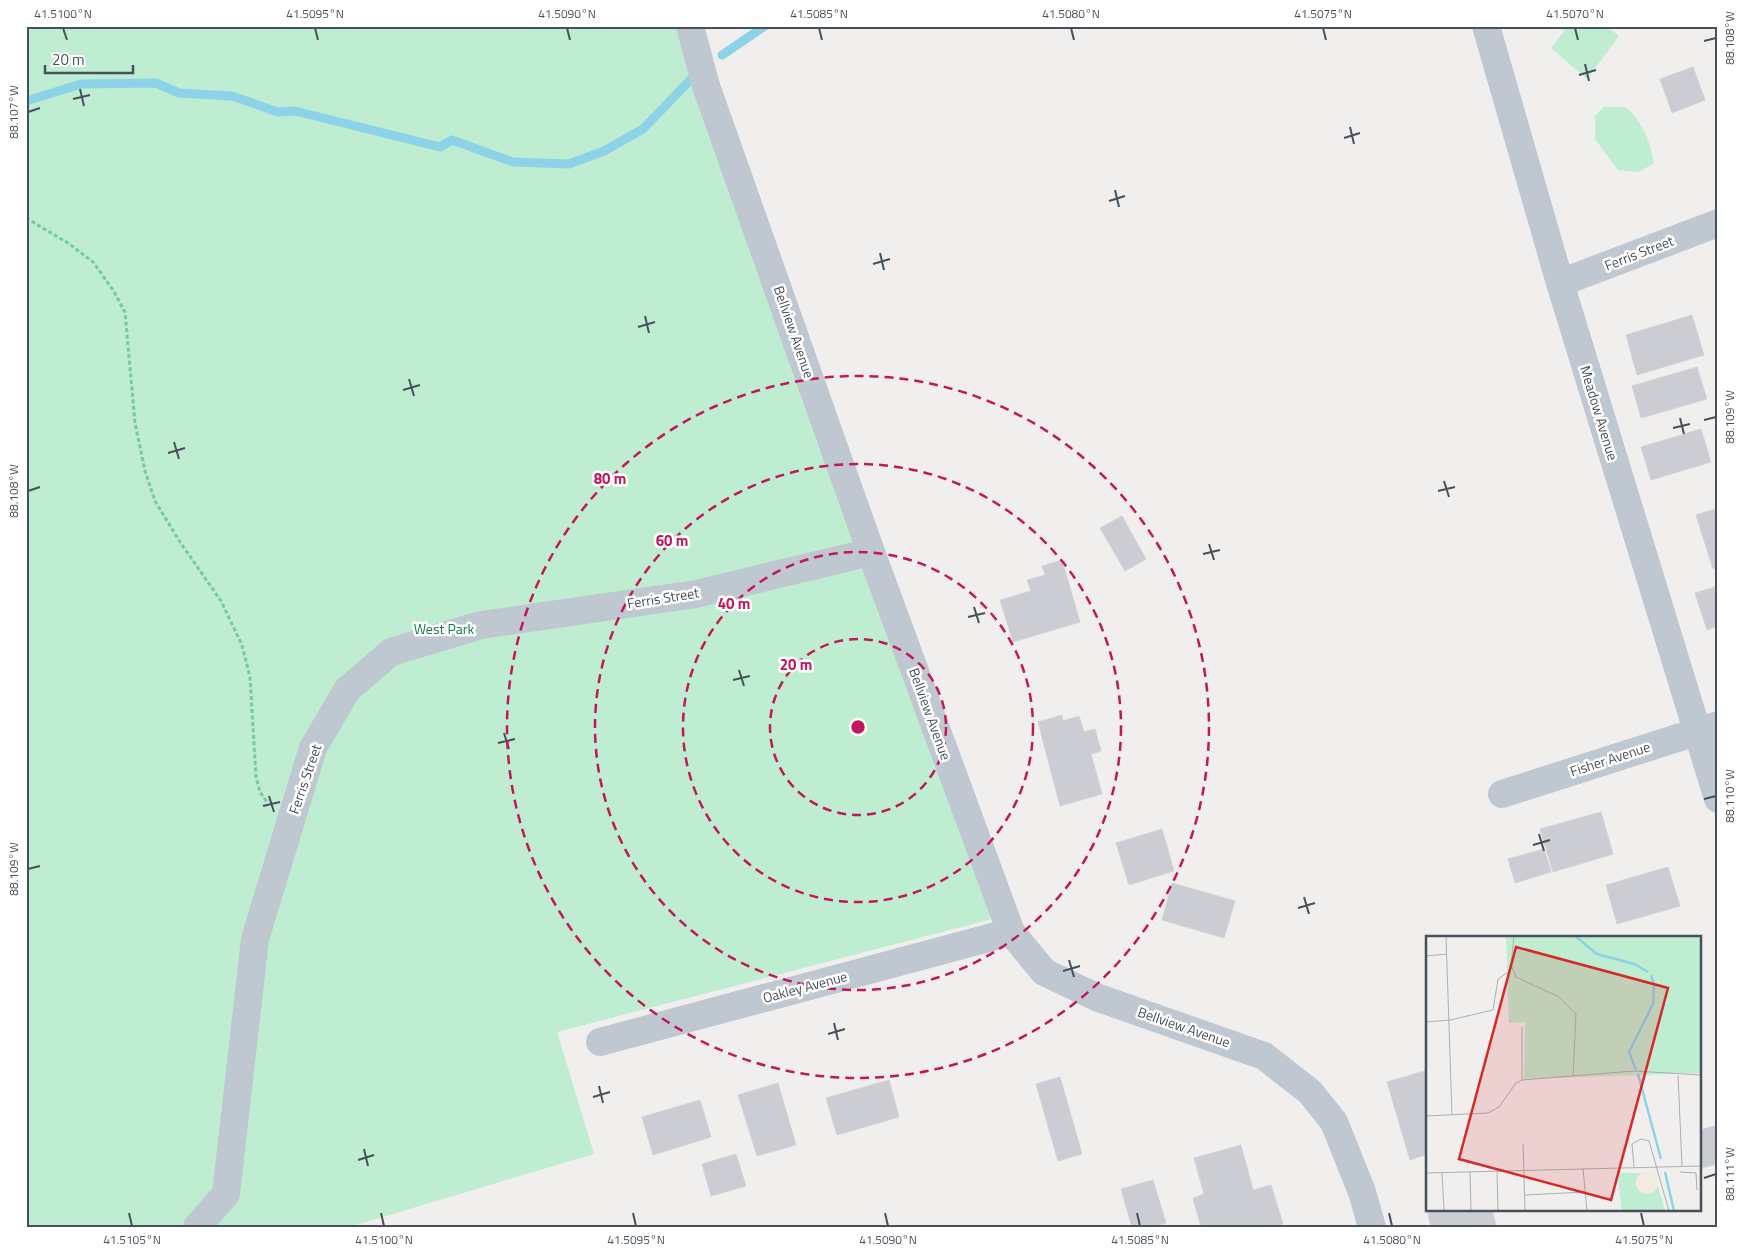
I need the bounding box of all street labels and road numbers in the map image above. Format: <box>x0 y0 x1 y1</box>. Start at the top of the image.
street label: Ferris Street <box>1601 230 1677 275</box>
street label: Bellview Avenue <box>769 283 820 381</box>
street label: Meadow Avenue <box>1575 363 1624 463</box>
street label: Ferris Street <box>625 581 701 614</box>
street label: Bellview Avenue <box>904 665 957 763</box>
street label: Fisher Avenue <box>1567 736 1653 781</box>
street label: Ferris Street <box>283 741 326 817</box>
street label: Oakley Avenue <box>760 965 850 1008</box>
street label: Bellview Avenue <box>1135 1001 1233 1052</box>

